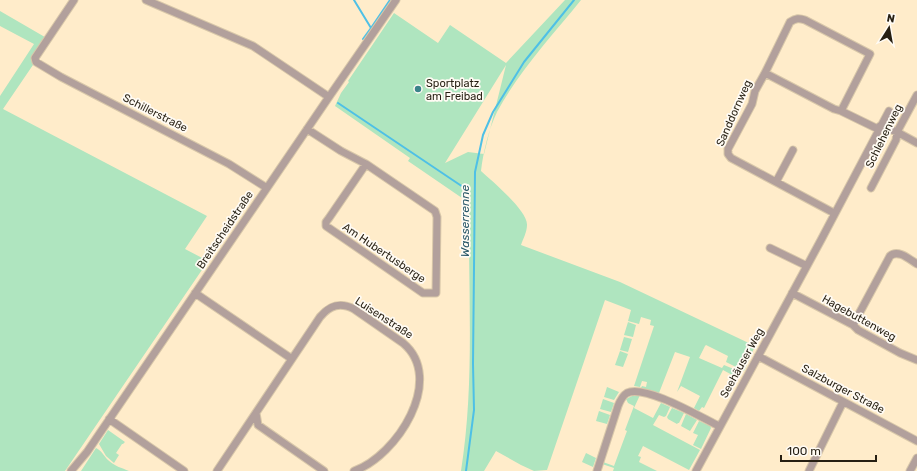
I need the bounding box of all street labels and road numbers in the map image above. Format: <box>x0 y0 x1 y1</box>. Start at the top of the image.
street label: Sanddornweg <box>714 78 754 148</box>
street label: Schillerstraße <box>121 91 189 135</box>
street label: Schlehenweg <box>863 102 905 170</box>
street label: Breitscheidstraße <box>194 189 256 271</box>
street label: Am Hubertusberge <box>340 220 428 286</box>
street label: Hagebuttenweg <box>820 292 898 344</box>
street label: Luisenstraße <box>353 294 415 342</box>
street label: Seehäuser Weg <box>717 326 767 400</box>
street label: Salzburger Straße <box>799 362 887 416</box>

